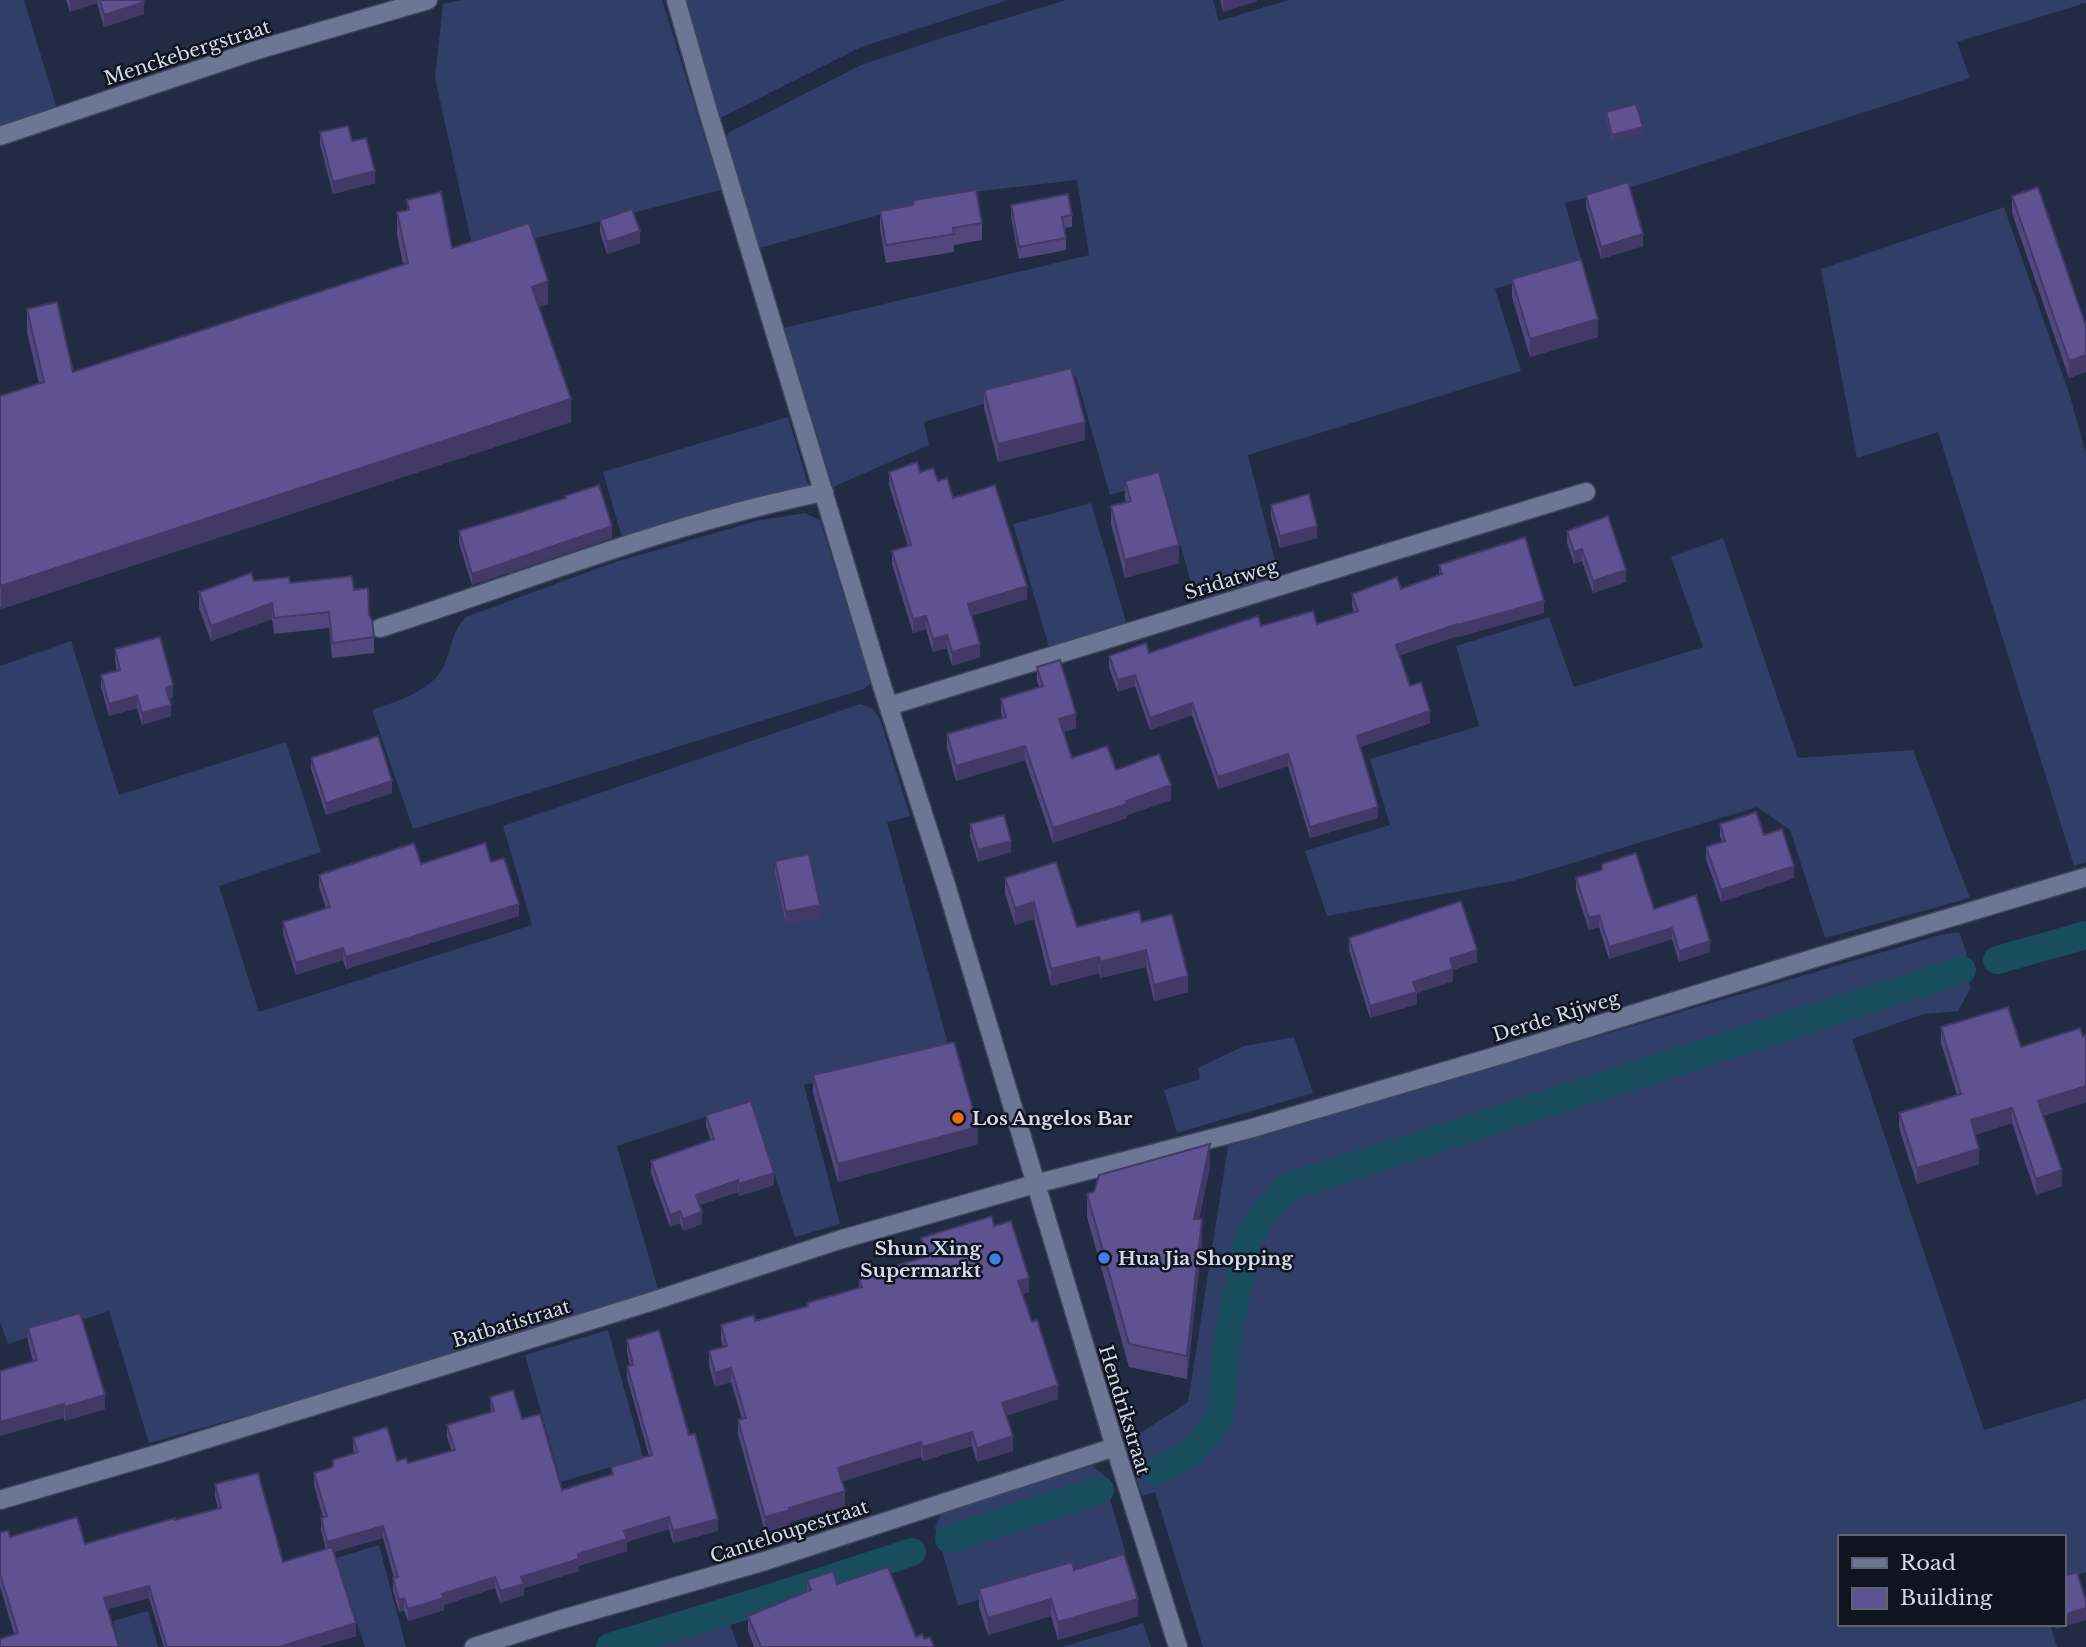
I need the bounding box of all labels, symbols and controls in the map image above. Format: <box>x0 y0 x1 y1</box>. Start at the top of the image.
street label: Menckebergstraat <box>101 15 274 90</box>
street label: Sridatweg <box>1182 554 1281 605</box>
street label: Derde Rijweg <box>1490 986 1623 1047</box>
place label: Los Angelos Bar <box>972 1107 1133 1130</box>
marker: Los Angelos Bar <box>950 1110 966 1126</box>
place label: Shun Xing Supermarkt <box>860 1237 982 1282</box>
place label: Hua Jia Shopping <box>1118 1247 1294 1270</box>
marker: Hua Jia Shopping <box>1096 1250 1112 1266</box>
marker: Shun Xing Supermarkt <box>987 1251 1003 1267</box>
street label: Batbatistraat <box>449 1294 574 1352</box>
street label: Hendrikstraat <box>1094 1343 1155 1478</box>
street label: Canteloupestraat <box>707 1495 872 1568</box>
legend <box>1838 1535 2065 1626</box>
text: Road <box>1900 1550 1956 1576</box>
text: Building <box>1900 1585 1993 1611</box>

